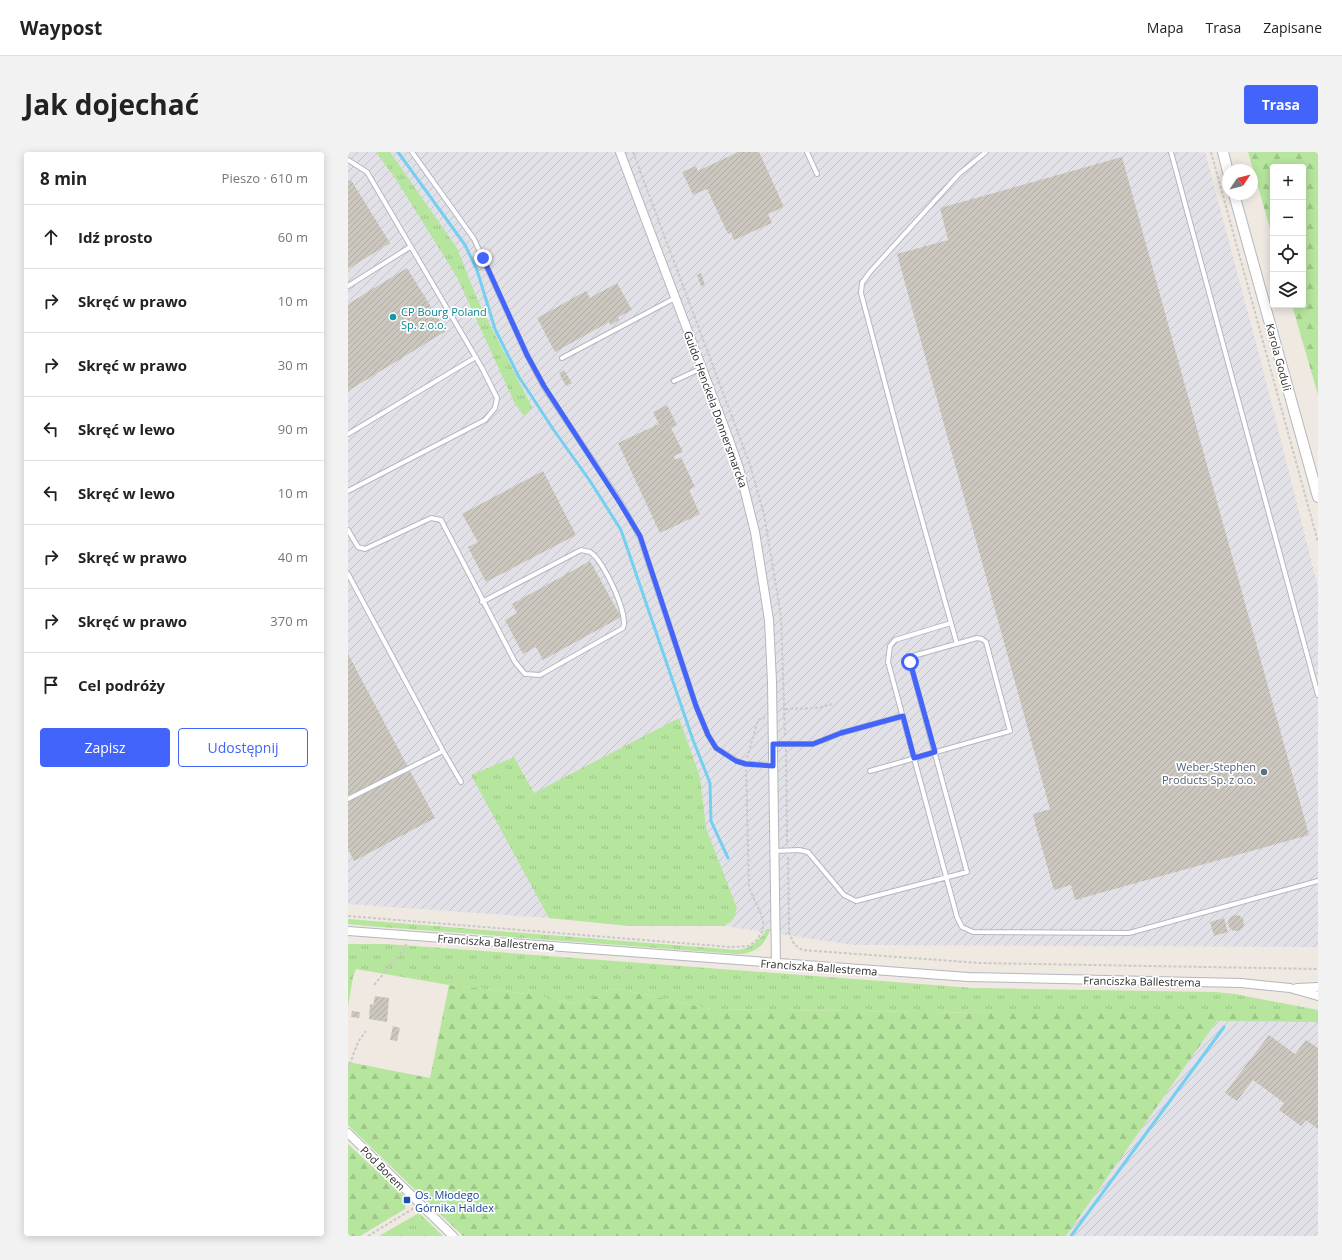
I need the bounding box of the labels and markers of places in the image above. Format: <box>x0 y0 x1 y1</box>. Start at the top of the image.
place label: CP Bourg Poland Sp. z o.o. <box>401 304 487 332</box>
marker: CP Bourg Poland Sp. z o.o. <box>388 312 398 322</box>
place label: Weber-Stephen Products Sp. z o.o. <box>1162 759 1256 787</box>
marker: Weber-Stephen Products Sp. z o.o. <box>1259 767 1269 777</box>
place label: Os. Młodego Górnika Haldex <box>415 1187 494 1215</box>
marker: Os. Młodego Górnika Haldex <box>402 1195 412 1205</box>

